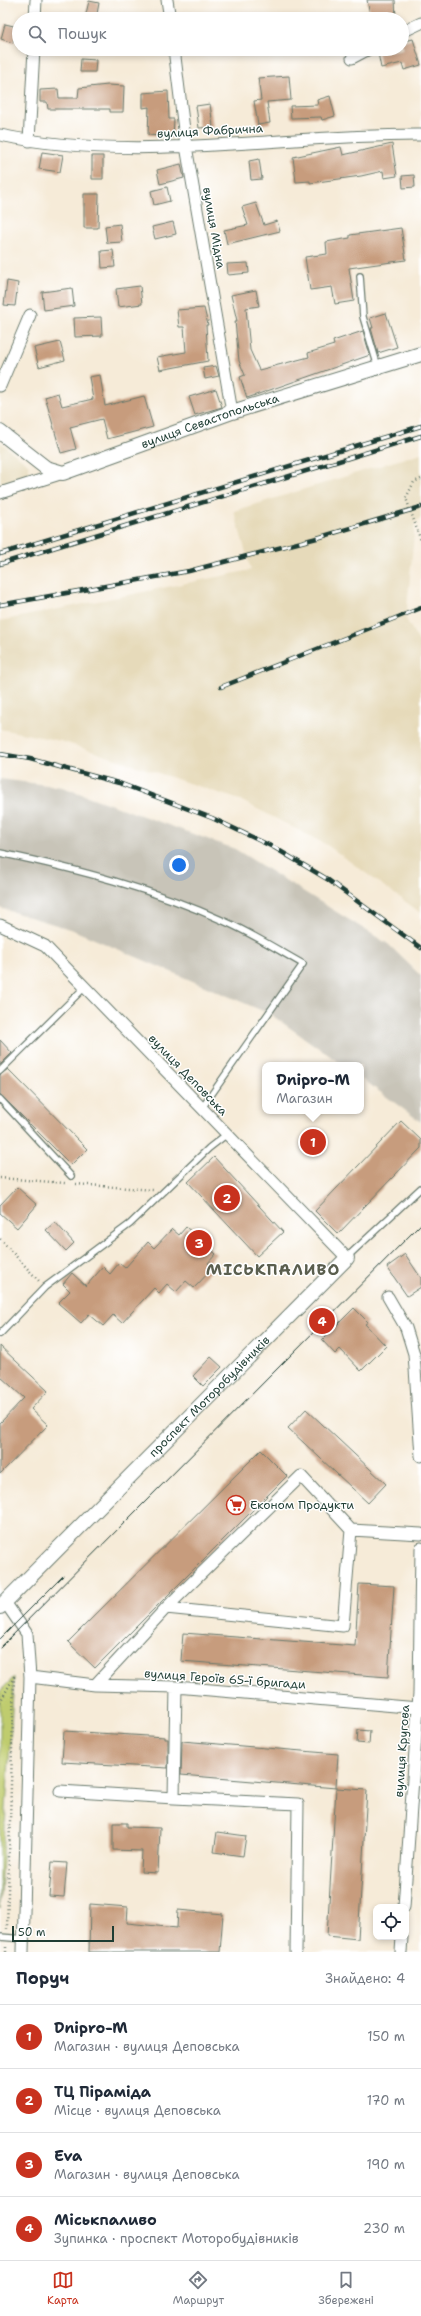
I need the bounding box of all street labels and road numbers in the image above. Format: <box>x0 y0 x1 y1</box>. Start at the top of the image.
street label: вулиця Фабрична <box>157 120 264 142</box>
street label: вулиця Мідна <box>199 186 229 271</box>
street label: вулиця Севастопольська <box>139 390 281 452</box>
street label: вулиця Деповська <box>145 1031 231 1120</box>
street label: проспект Моторобудівників <box>146 1332 273 1461</box>
street label: вулиця Героїв 65-ї бригади <box>144 1665 306 1693</box>
street label: вулиця Кругова <box>391 1704 413 1798</box>

